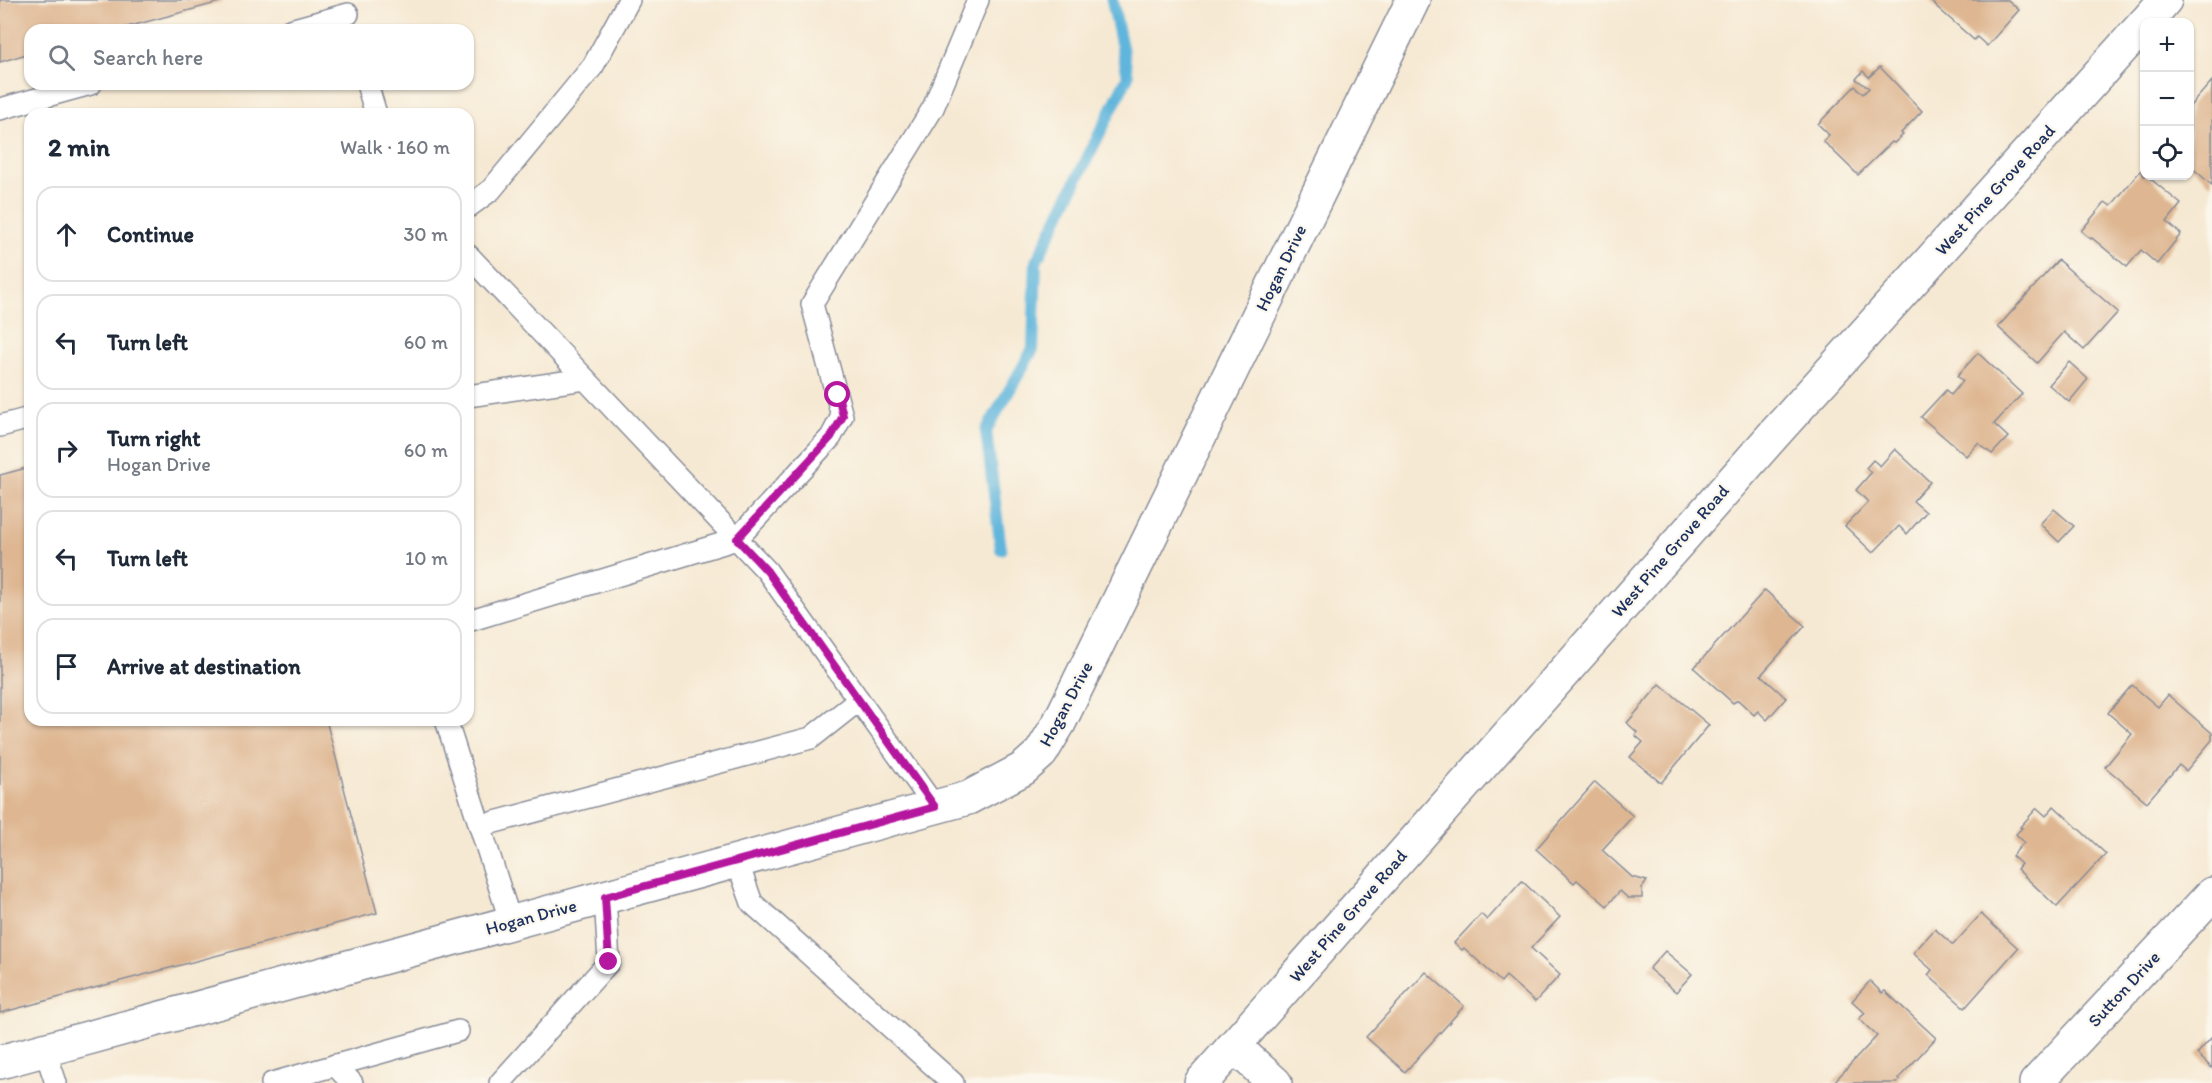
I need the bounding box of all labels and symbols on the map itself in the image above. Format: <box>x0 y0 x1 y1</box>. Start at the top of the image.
street label: West Pine Grove Road <box>1930 120 2060 260</box>
street label: Hogan Drive <box>1251 221 1311 315</box>
route start <box>824 381 850 407</box>
street label: West Pine Grove Road <box>1606 480 1734 622</box>
street label: Hogan Drive <box>1034 658 1098 750</box>
street label: West Pine Grove Road <box>1284 845 1412 987</box>
street label: Hogan Drive <box>483 894 579 940</box>
street label: Sutton Drive <box>2083 946 2165 1032</box>
route end <box>595 948 621 974</box>

